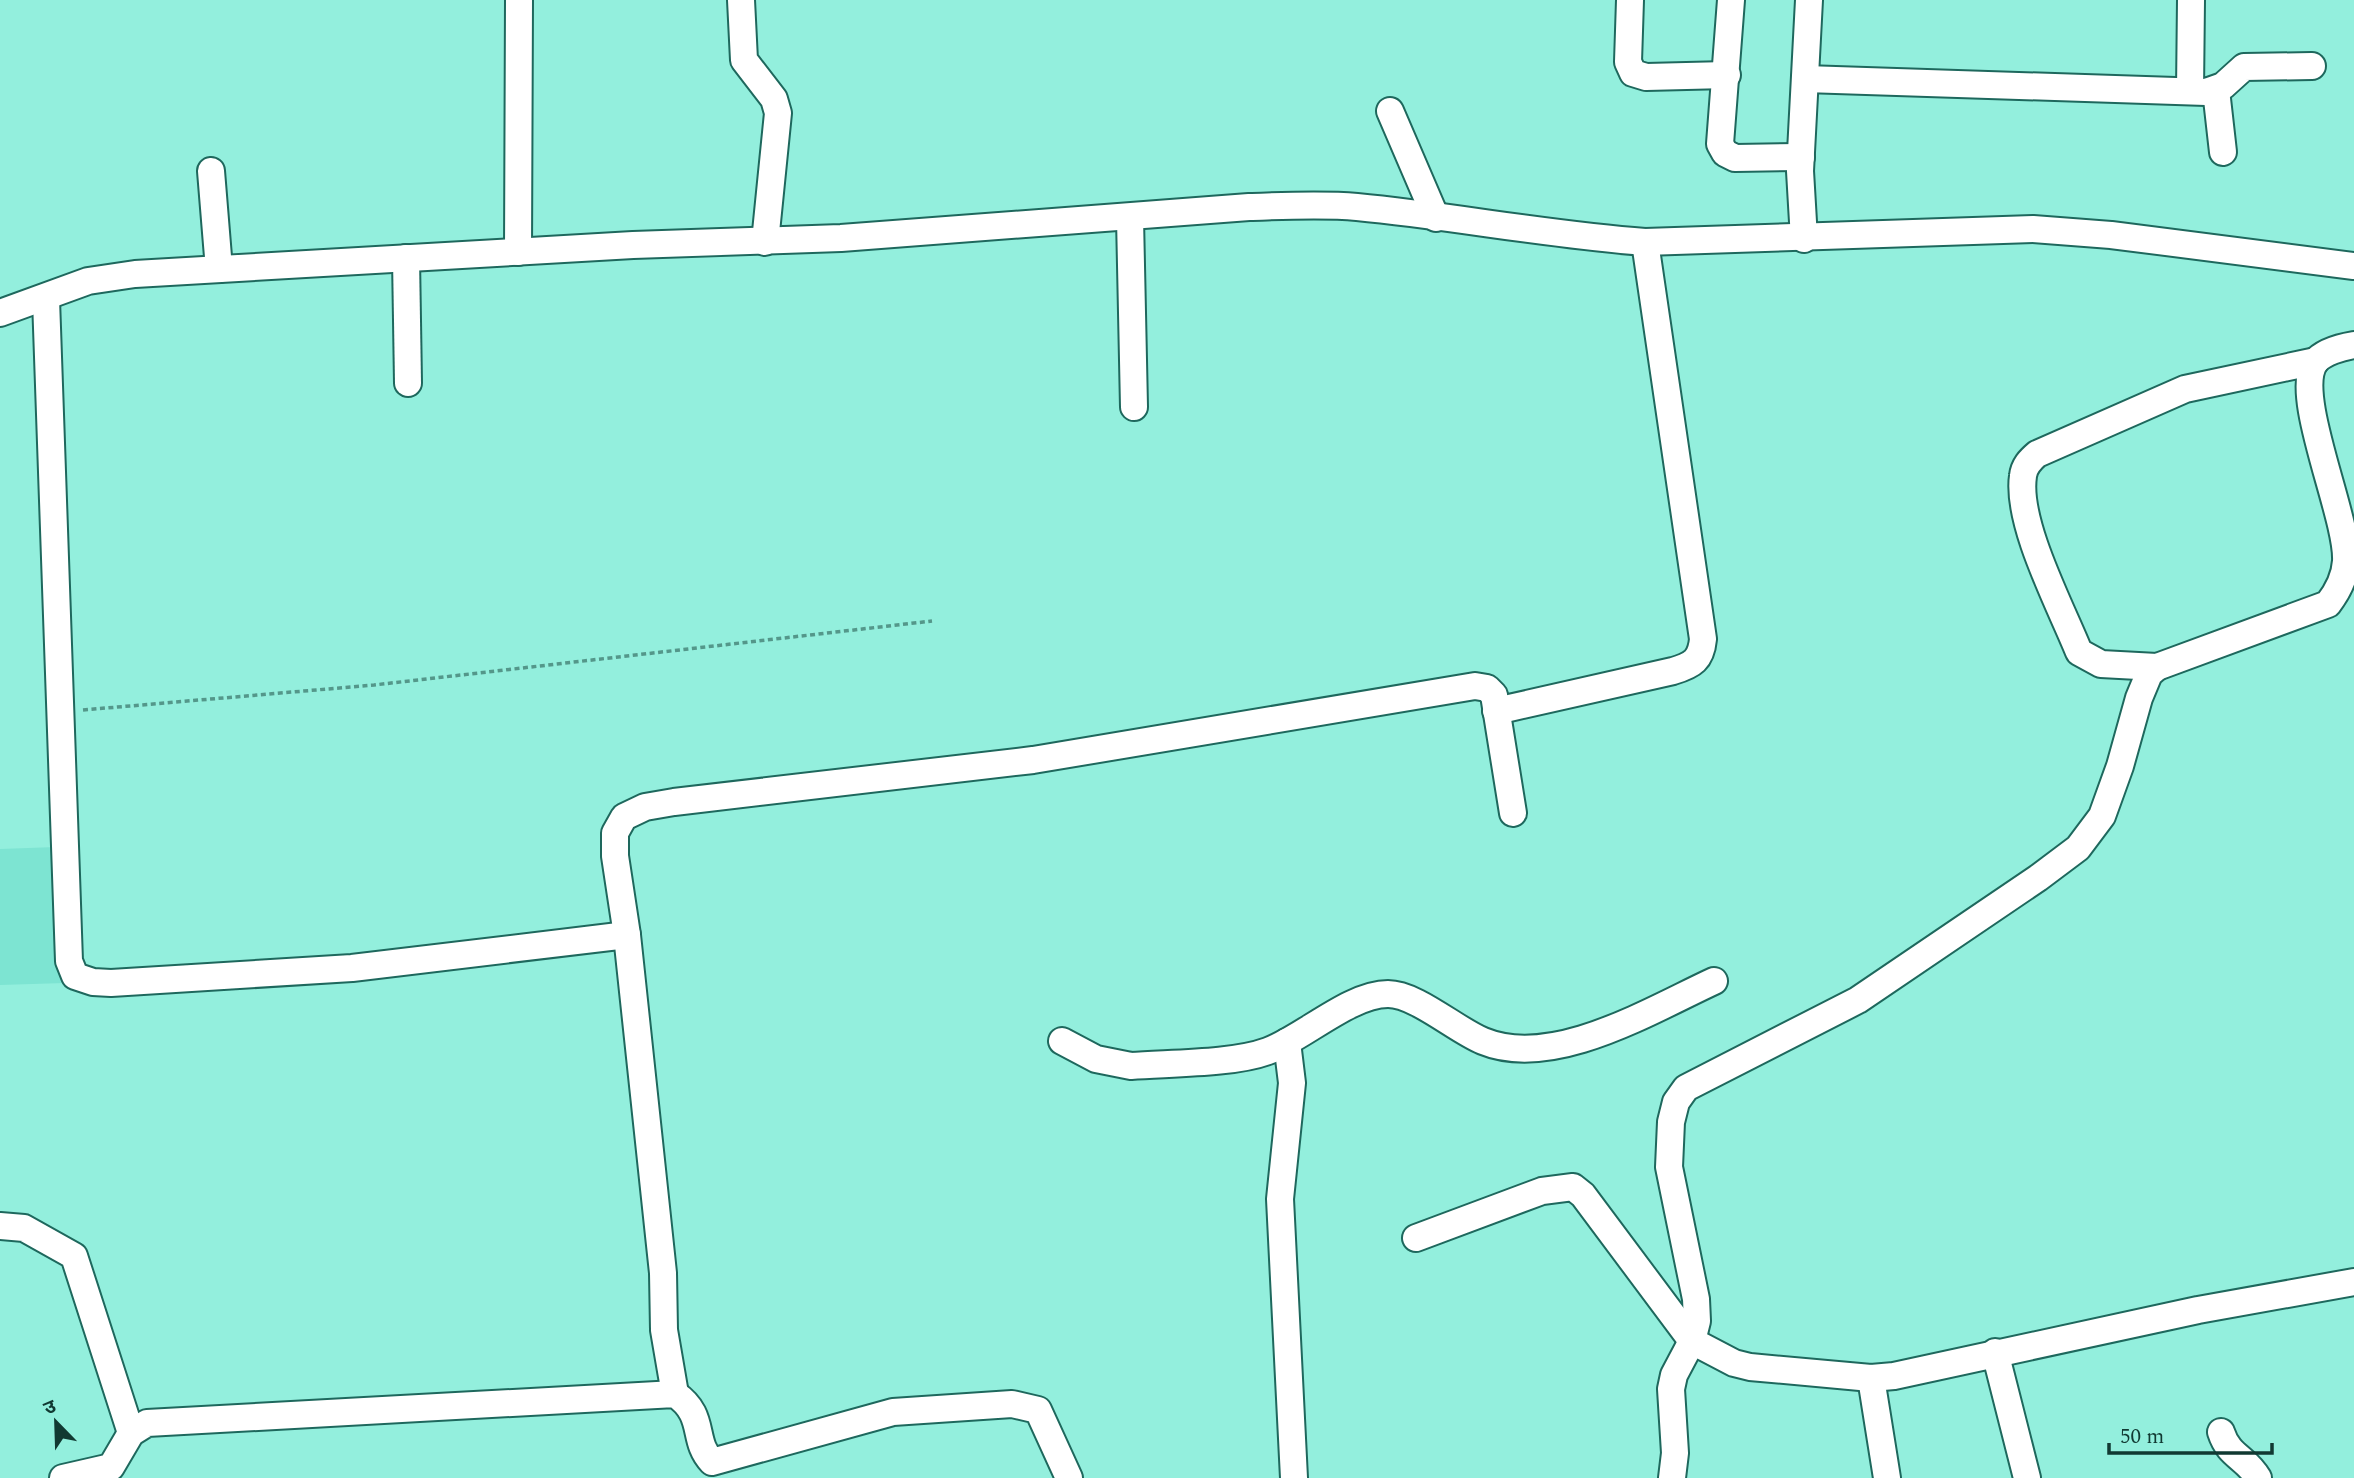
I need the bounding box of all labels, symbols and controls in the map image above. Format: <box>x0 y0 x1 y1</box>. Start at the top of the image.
north arrow <box>21 1387 91 1457</box>
text: उ <box>39 1392 62 1423</box>
scale bar <box>2109 1412 2272 1456</box>
text: 50 m <box>2120 1421 2164 1453</box>

